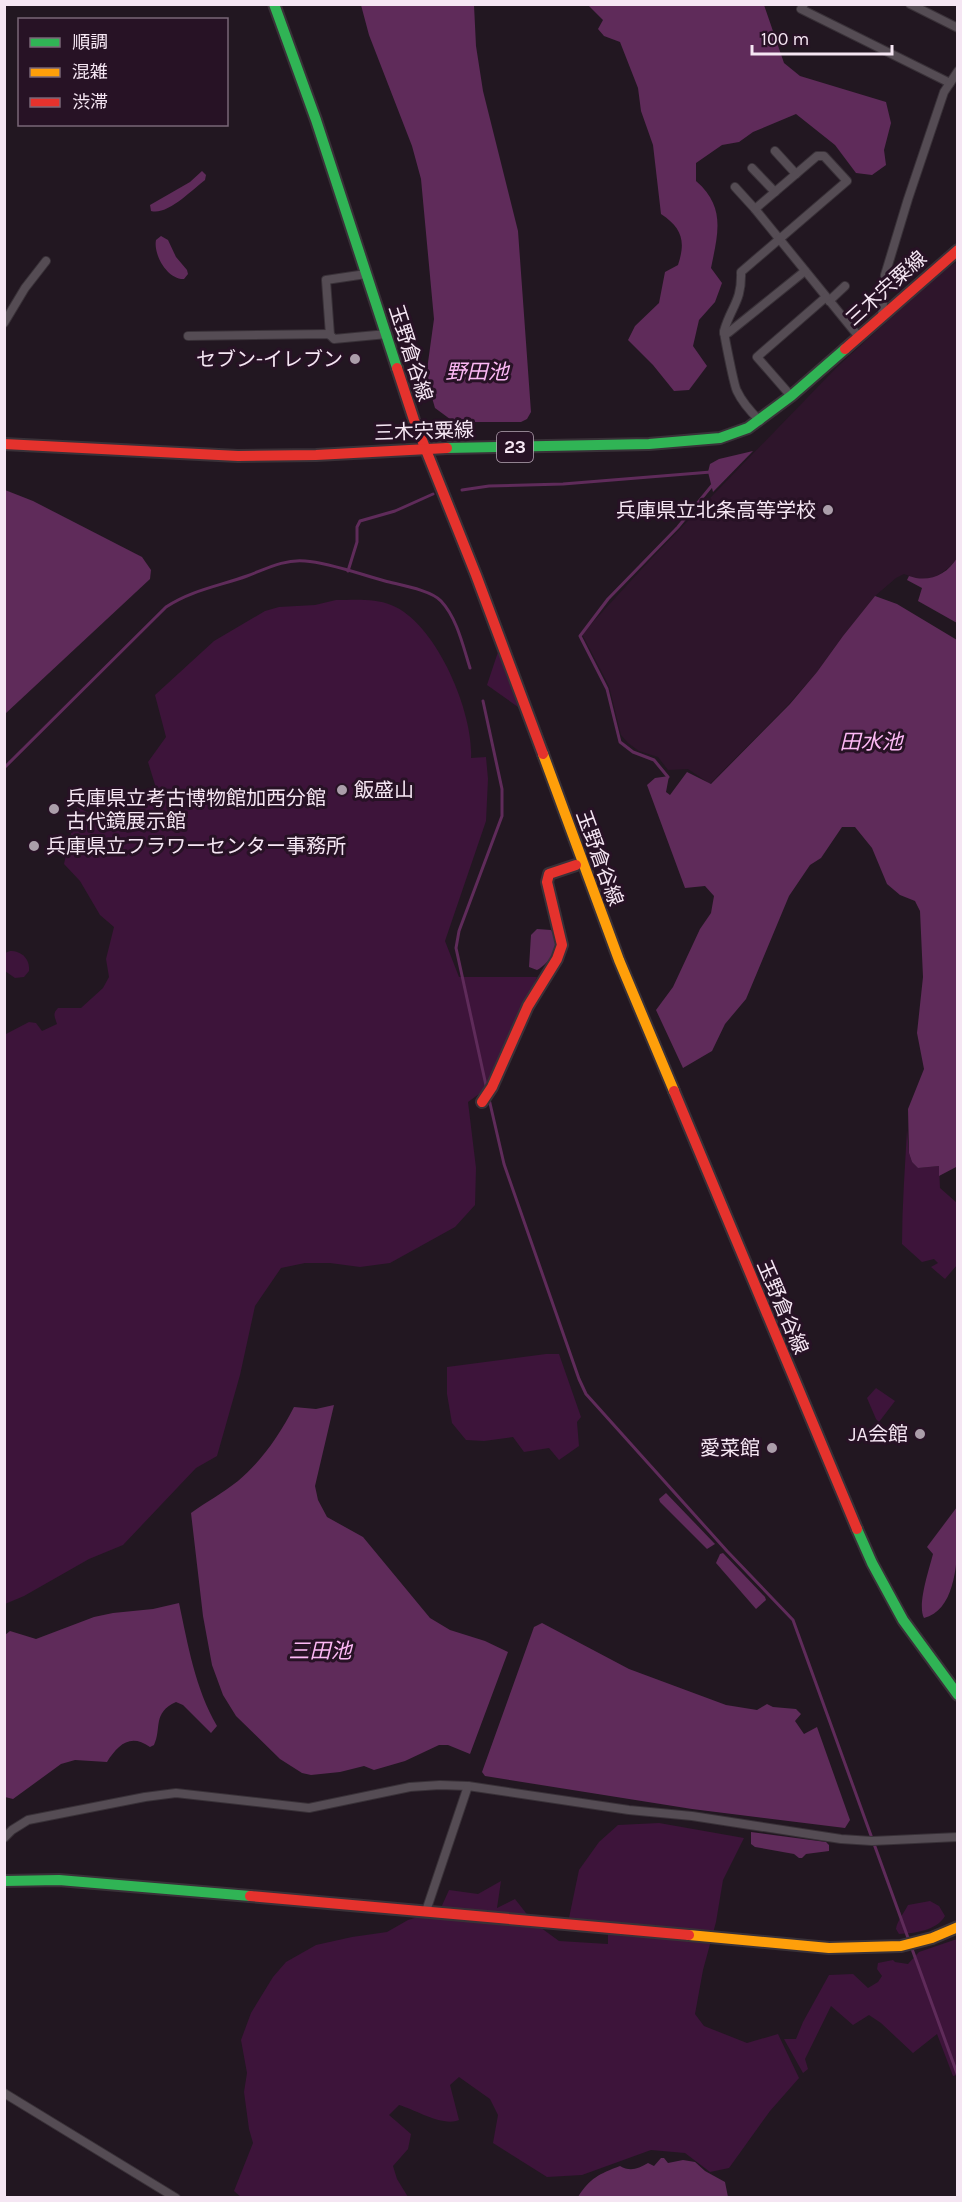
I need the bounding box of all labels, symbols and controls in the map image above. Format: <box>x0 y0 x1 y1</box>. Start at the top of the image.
legend <box>18 18 228 126</box>
scale bar <box>752 18 892 56</box>
text: 100 m <box>761 28 809 50</box>
text: 順調 <box>72 31 108 53</box>
text: 混雑 <box>72 61 108 83</box>
text: 渋滞 <box>72 91 108 113</box>
street label: 三木宍粟線 <box>841 246 931 330</box>
street label: 玉野倉谷線 <box>384 302 437 404</box>
place label: セブン-イレブン <box>196 348 343 371</box>
marker: セブン-イレブン <box>348 352 362 366</box>
water label: 野田池 <box>446 360 510 384</box>
street label: 三木宍粟線 <box>374 418 474 445</box>
road number: 23 <box>497 432 533 462</box>
place label: 兵庫県立北条高等学校 <box>616 499 816 522</box>
marker: 兵庫県立北条高等学校 <box>821 503 835 517</box>
water label: 田水池 <box>840 730 904 754</box>
place label: 飯盛山 <box>354 779 414 802</box>
marker: 飯盛山 <box>335 783 349 797</box>
place label: 兵庫県立考古博物館加西分館 古代鏡展示館 <box>66 787 326 833</box>
marker: 兵庫県立考古博物館加西分館 古代鏡展示館 <box>47 802 61 816</box>
street label: 玉野倉谷線 <box>572 807 627 909</box>
place label: 兵庫県立フラワーセンター事務所 <box>46 835 346 858</box>
marker: 兵庫県立フラワーセンター事務所 <box>27 839 41 853</box>
street label: 玉野倉谷線 <box>752 1257 813 1358</box>
place label: JA会館 <box>848 1423 908 1446</box>
marker: JA会館 <box>913 1427 927 1441</box>
place label: 愛菜館 <box>700 1437 760 1460</box>
marker: 愛菜館 <box>765 1441 779 1455</box>
water label: 三田池 <box>289 1639 353 1663</box>

